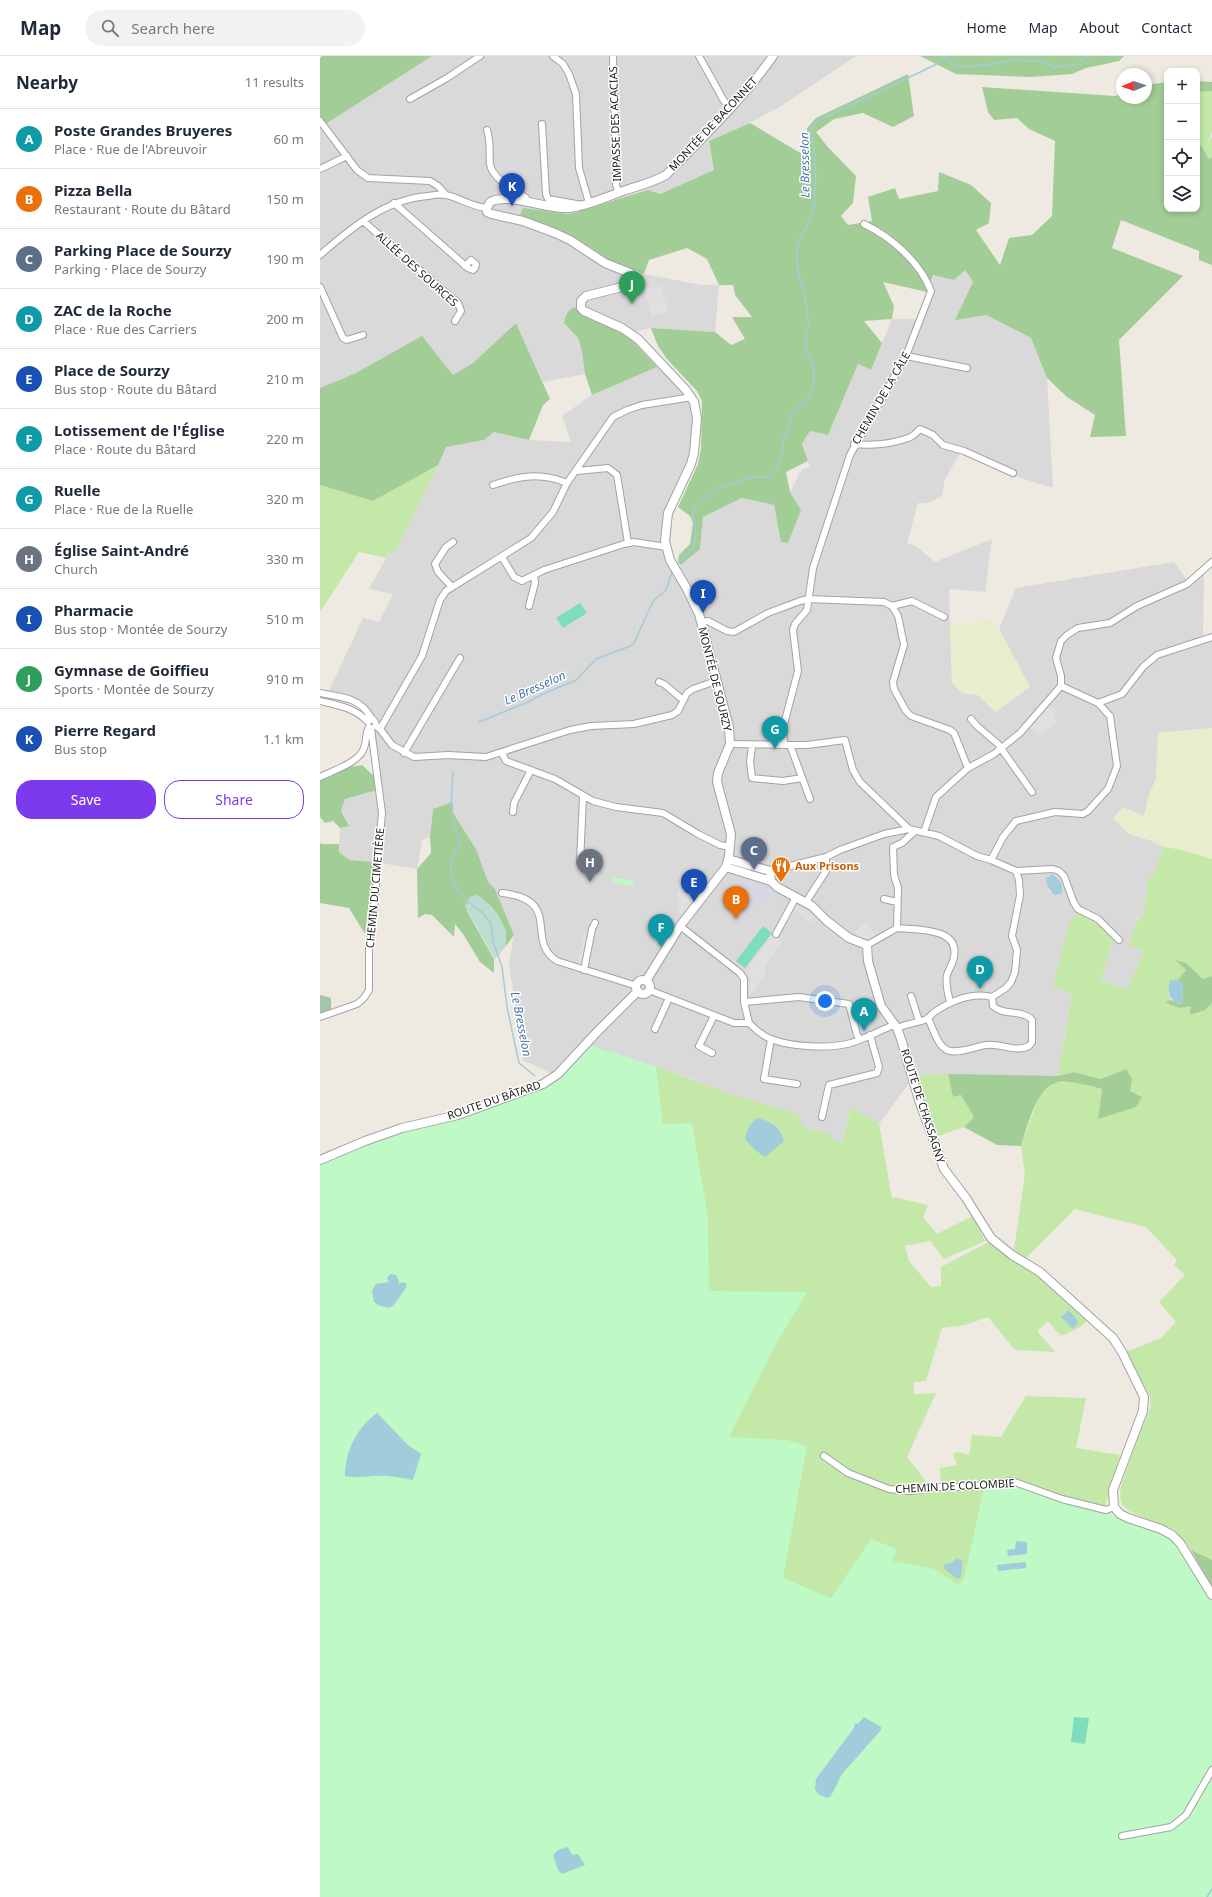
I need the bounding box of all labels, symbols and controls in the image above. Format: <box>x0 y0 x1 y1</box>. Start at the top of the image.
search box <box>85 10 365 46</box>
text: Map <box>20 15 61 41</box>
icon: search <box>99 17 121 39</box>
text: Search here <box>131 18 215 38</box>
text: Home <box>967 18 1006 37</box>
text: Map <box>1028 18 1058 37</box>
text: About <box>1080 18 1119 37</box>
text: Contact <box>1141 18 1192 37</box>
street label: IMPASSE DES ACACIAS <box>605 66 624 182</box>
north arrow <box>1116 68 1152 104</box>
map controls <box>1164 68 1200 212</box>
button: + <box>1164 68 1200 104</box>
text: Nearby <box>16 71 78 94</box>
text: 11 results <box>245 73 304 91</box>
street label: MONTÉE DE BACONNET <box>665 73 760 174</box>
button: − <box>1164 104 1200 140</box>
text: Poste Grandes Bruyeres <box>54 120 232 140</box>
text: A <box>25 130 34 148</box>
text: 60 m <box>274 130 304 148</box>
water label: Le Bresselon <box>795 132 814 198</box>
text: Place · Rue de l'Abreuvoir <box>54 140 207 158</box>
button: locate <box>1164 140 1200 176</box>
pin: K <box>499 173 525 206</box>
button: layers <box>1164 176 1200 212</box>
text: Pizza Bella <box>54 180 132 200</box>
text: B <box>25 190 33 208</box>
text: 150 m <box>266 190 304 208</box>
text: Restaurant · Route du Bâtard <box>54 200 231 218</box>
street label: ALLÉE DES SOURCES <box>373 228 461 309</box>
text: Parking Place de Sourzy <box>54 240 232 260</box>
text: C <box>25 250 33 268</box>
text: 190 m <box>266 250 304 268</box>
text: Parking · Place de Sourzy <box>54 260 206 278</box>
pin: J <box>619 271 645 304</box>
text: ZAC de la Roche <box>54 300 172 320</box>
text: D <box>24 310 34 328</box>
text: 200 m <box>266 310 304 328</box>
text: Place · Rue des Carriers <box>54 320 197 338</box>
street label: CHEMIN DE LA CÂLE <box>848 349 913 447</box>
text: Place de Sourzy <box>54 360 170 380</box>
text: E <box>25 370 33 388</box>
text: 210 m <box>266 370 304 388</box>
text: Bus stop · Route du Bâtard <box>54 380 217 398</box>
text: Lotissement de l'Église <box>54 420 225 440</box>
text: F <box>25 430 33 448</box>
text: 220 m <box>266 430 304 448</box>
text: Place · Route du Bâtard <box>54 440 196 458</box>
text: Ruelle <box>54 480 100 500</box>
text: G <box>24 490 34 508</box>
text: 320 m <box>266 490 304 508</box>
text: Place · Rue de la Ruelle <box>54 500 193 518</box>
text: Église Saint-André <box>54 540 189 560</box>
text: H <box>24 550 34 568</box>
text: 330 m <box>266 550 304 568</box>
text: Church <box>54 560 98 578</box>
pin: I <box>690 580 716 613</box>
text: Pharmacie <box>54 600 134 620</box>
text: I <box>26 610 32 628</box>
text: 510 m <box>266 610 304 628</box>
text: Bus stop · Montée de Sourzy <box>54 620 227 638</box>
street label: MONTÉE DE SOURZY <box>695 625 736 733</box>
text: Gymnase de Goiffieu <box>54 660 209 680</box>
water label: Le Bresselon <box>501 666 568 709</box>
text: J <box>27 670 31 688</box>
text: 910 m <box>266 670 304 688</box>
text: Sports · Montée de Sourzy <box>54 680 214 698</box>
pin: G <box>762 716 788 749</box>
text: Pierre Regard <box>54 720 156 740</box>
text: K <box>25 730 33 748</box>
text: 1.1 km <box>263 730 304 748</box>
text: Bus stop <box>54 740 107 758</box>
button: Save <box>16 780 156 819</box>
button: Share <box>164 780 304 819</box>
street label: CHEMIN DU CIMETIÈRE <box>362 827 387 949</box>
pin: C <box>741 837 767 870</box>
pin: H <box>577 849 603 882</box>
restaurant icon: Aux Prisons <box>770 855 792 883</box>
place label: Aux Prisons <box>795 858 860 873</box>
pin: E <box>681 869 707 902</box>
pin: B <box>723 886 749 919</box>
pin: F <box>648 914 674 947</box>
pin: D <box>967 956 993 989</box>
water label: Le Bresselon <box>507 990 536 1058</box>
your location <box>815 991 835 1011</box>
pin: A <box>851 998 877 1031</box>
street label: ROUTE DE CHASSAGNY <box>898 1047 949 1166</box>
street label: ROUTE DU BÂTARD <box>445 1076 543 1123</box>
street label: CHEMIN DE COLOMBIE <box>895 1475 1015 1496</box>

